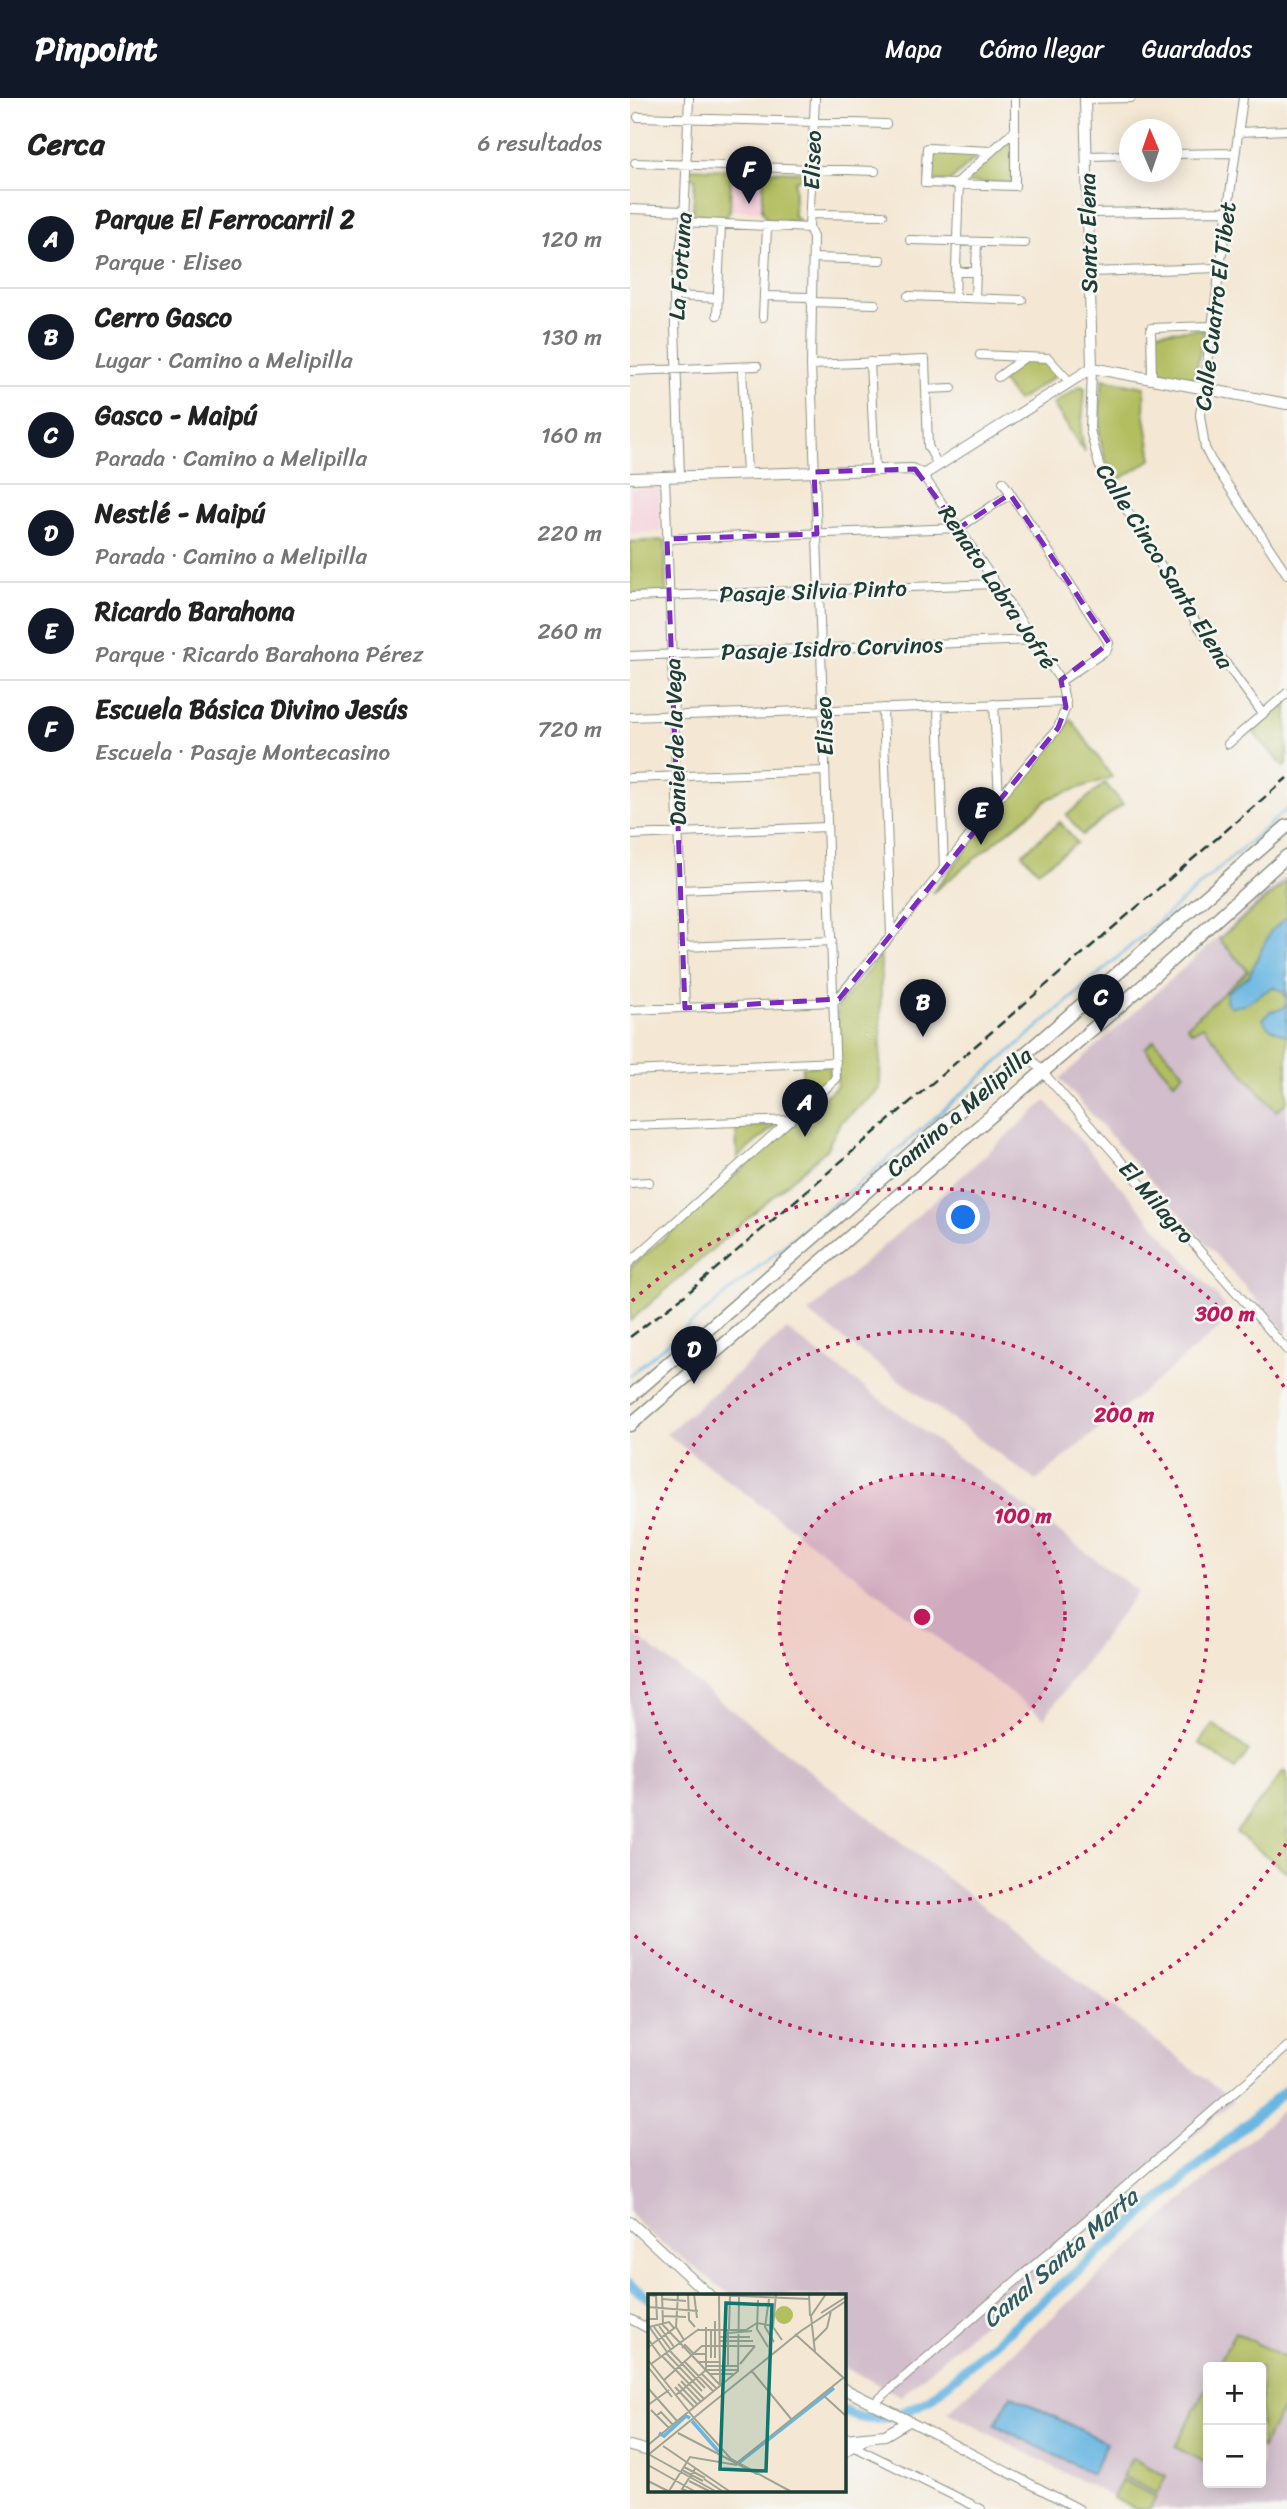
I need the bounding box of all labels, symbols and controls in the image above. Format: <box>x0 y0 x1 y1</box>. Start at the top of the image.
text: Pinpoint <box>35 20 158 78</box>
text: Mapa <box>885 28 942 70</box>
text: Cómo llegar <box>980 28 1104 70</box>
text: Guardados <box>1142 28 1252 70</box>
text: Cerca <box>28 117 104 171</box>
north arrow <box>1119 119 1182 182</box>
text: 6 resultados <box>477 123 602 164</box>
street label: Eliseo <box>791 130 834 190</box>
pin: F <box>726 146 772 204</box>
street label: Santa Elena <box>1067 172 1110 294</box>
text: Parque El Ferrocarril 2 <box>95 196 355 242</box>
street label: Calle Cuatro El Tibet <box>1182 199 1249 413</box>
street label: La Fortuna <box>656 211 705 321</box>
text: A <box>43 219 59 260</box>
text: 120 m <box>541 219 602 260</box>
text: Parque · Eliseo <box>95 242 242 283</box>
text: Cerro Gasco <box>95 294 232 340</box>
text: B <box>44 317 58 358</box>
text: 130 m <box>541 317 602 358</box>
text: Lugar · Camino a Melipilla <box>95 340 353 381</box>
text: Gasco - Maipú <box>95 392 257 438</box>
text: C <box>44 415 58 456</box>
text: 160 m <box>541 415 602 456</box>
text: Parada · Camino a Melipilla <box>95 438 367 479</box>
street label: Calle Cinco Santa Elena <box>1084 455 1245 678</box>
text: Nestlé - Maipú <box>95 490 265 536</box>
street label: Renato Labra Jofré <box>927 496 1068 678</box>
text: D <box>44 513 58 554</box>
text: 220 m <box>537 513 602 554</box>
text: Parada · Camino a Melipilla <box>95 536 367 577</box>
street label: Pasaje Silvia Pinto <box>718 568 908 615</box>
text: Ricardo Barahona <box>95 588 295 634</box>
text: E <box>45 611 57 652</box>
text: 260 m <box>537 611 602 652</box>
street label: Pasaje Isidro Corvinos <box>720 624 944 673</box>
text: Parque · Ricardo Barahona Pérez <box>95 634 423 675</box>
street label: Daniel de la Vega <box>652 657 699 827</box>
text: Escuela Básica Divino Jesús <box>95 686 408 732</box>
street label: Eliseo <box>803 696 846 756</box>
text: F <box>45 709 57 750</box>
text: 720 m <box>537 709 602 750</box>
text: Escuela · Pasaje Montecasino <box>95 732 390 773</box>
pin: E <box>958 787 1004 845</box>
pin: C <box>1078 974 1124 1032</box>
pin: B <box>900 979 946 1037</box>
street label: Camino a Melipilla <box>877 1036 1042 1188</box>
pin: A <box>782 1079 828 1137</box>
street label: El Milagro <box>1108 1151 1205 1254</box>
your location <box>946 1200 980 1234</box>
text: 300 m <box>1194 1295 1256 1333</box>
pin: D <box>671 1326 717 1384</box>
text: 200 m <box>1093 1396 1155 1434</box>
text: 100 m <box>994 1497 1052 1535</box>
centre of rings <box>910 1605 934 1629</box>
water label: Canal Santa Marta <box>972 2176 1150 2338</box>
inset map <box>648 2294 845 2492</box>
map controls <box>1203 2362 1266 2488</box>
button: + <box>1203 2362 1266 2425</box>
button: − <box>1203 2425 1266 2488</box>

